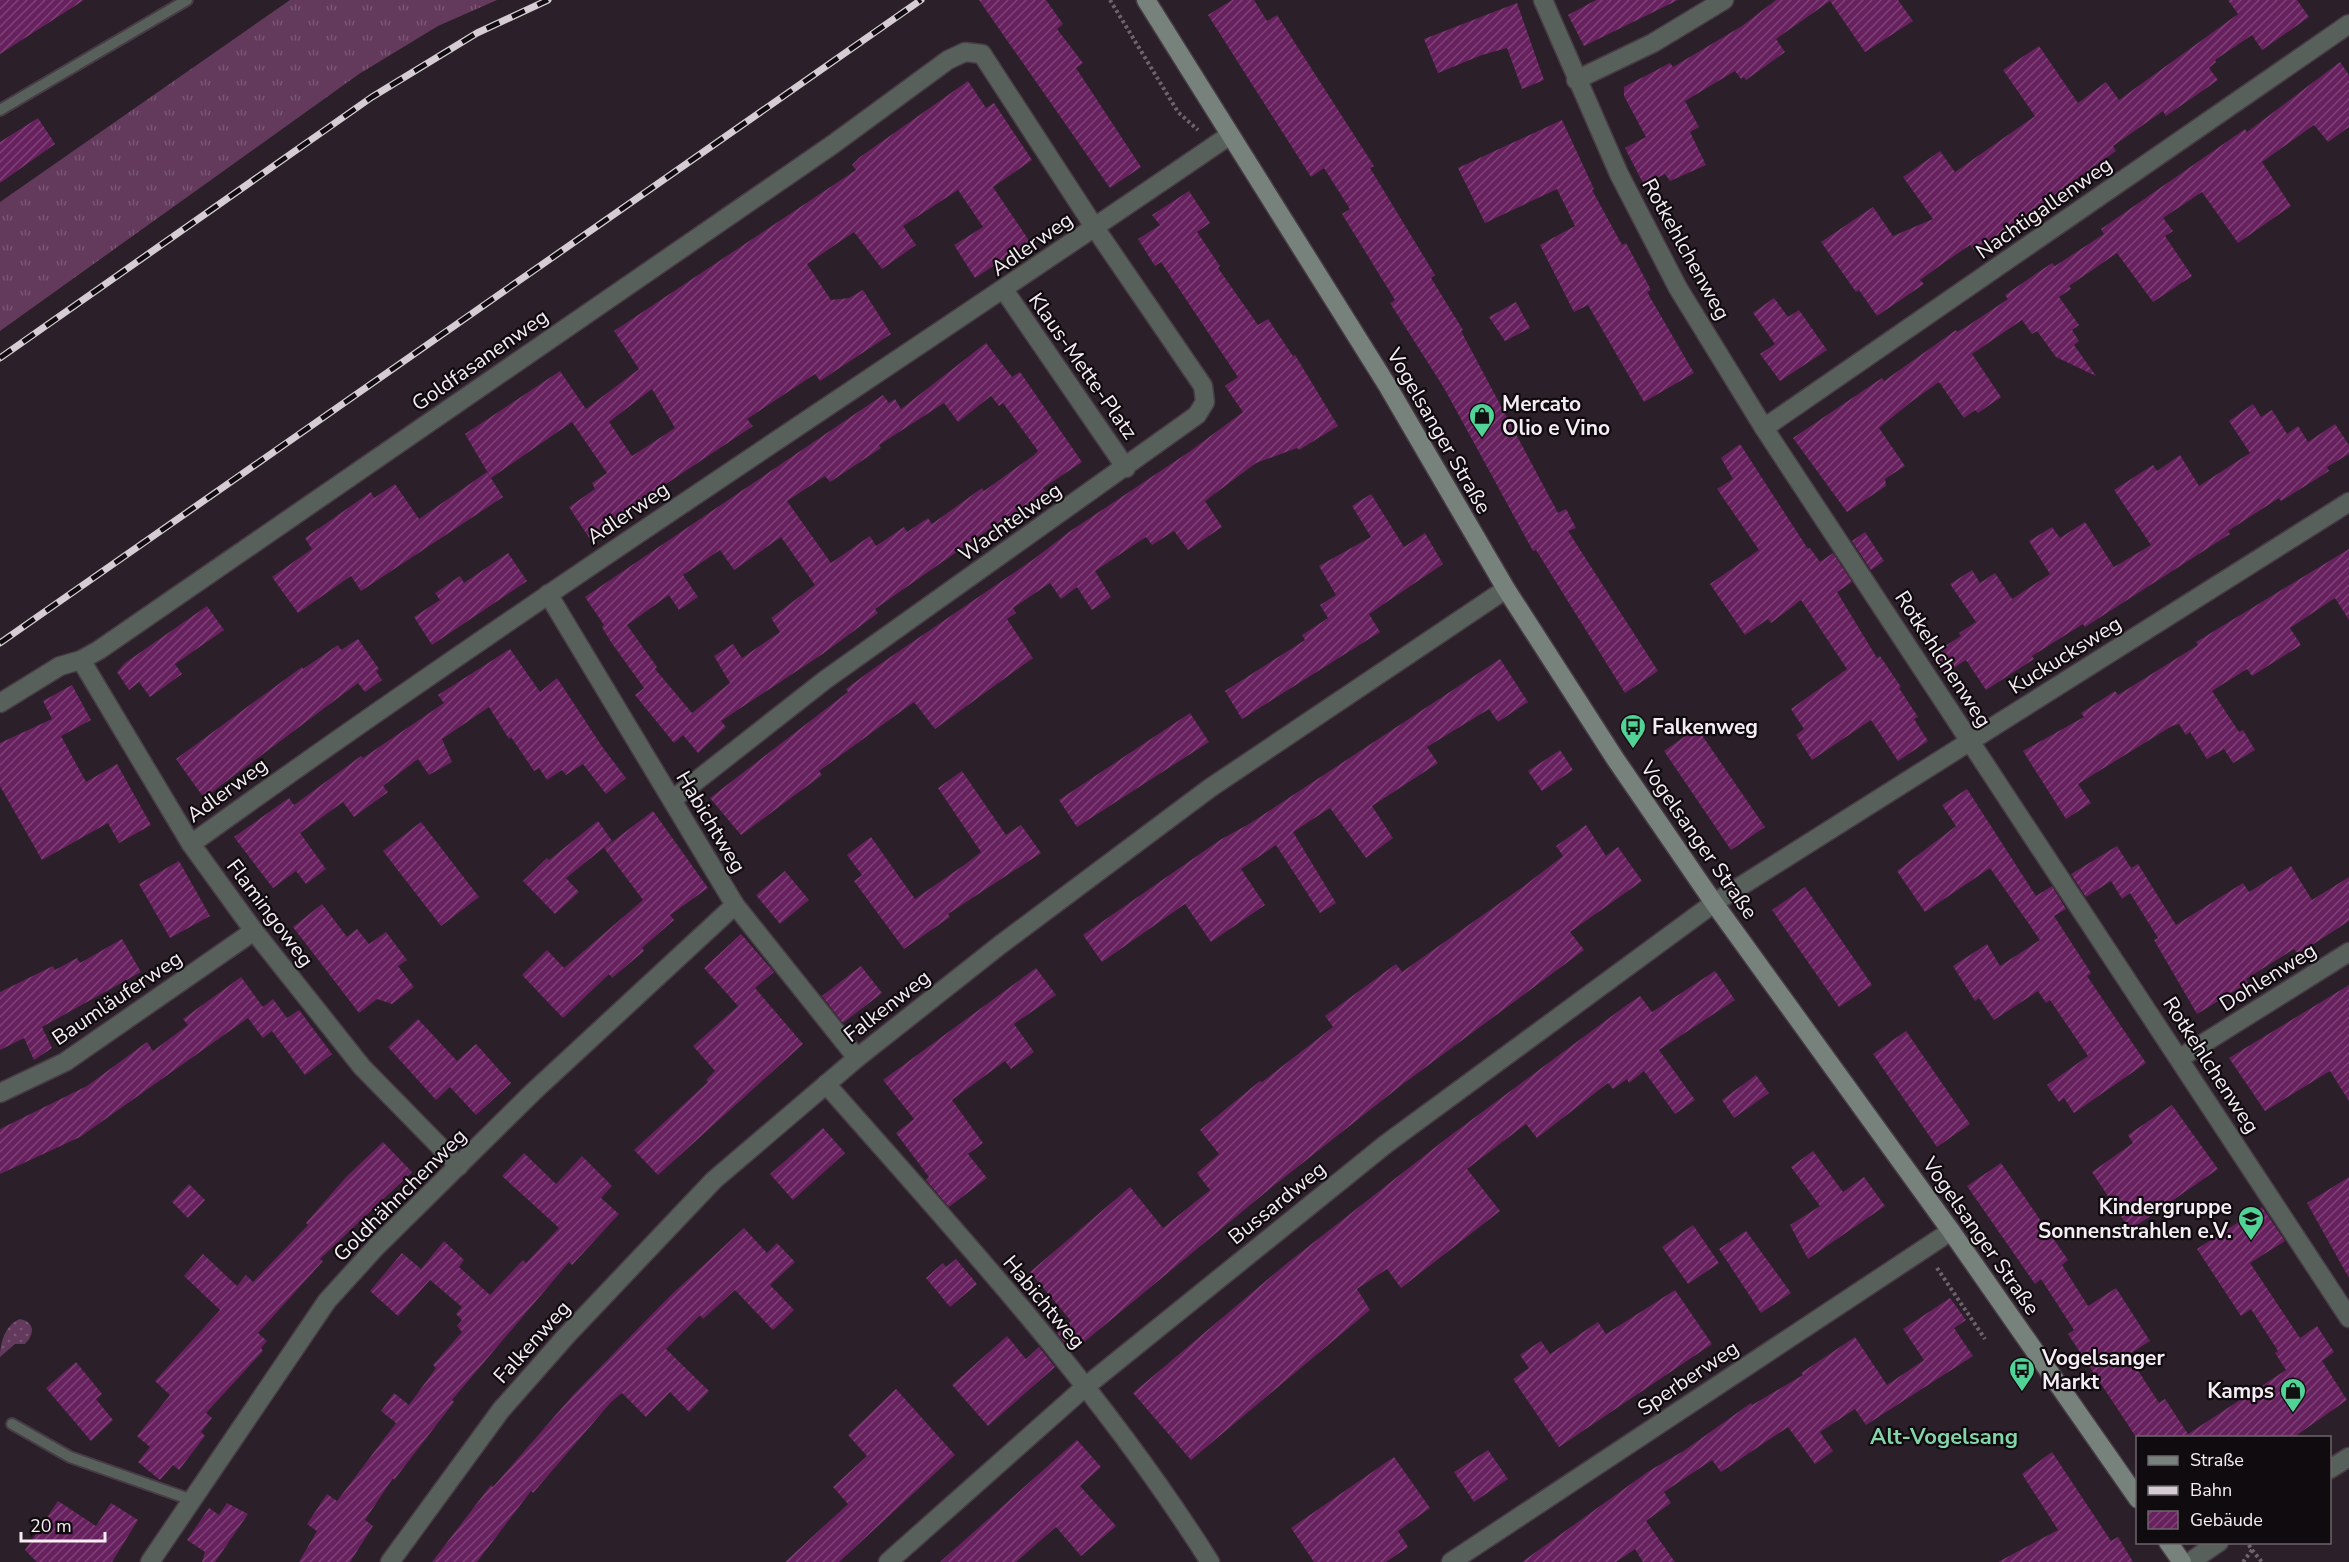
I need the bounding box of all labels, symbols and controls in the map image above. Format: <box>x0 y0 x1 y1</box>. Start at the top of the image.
street label: Nachtigallenweg <box>1970 151 2118 265</box>
street label: Rotkehlchenweg <box>1636 173 1736 325</box>
street label: Adlerweg <box>986 206 1078 282</box>
street label: Klaus-Mette-Platz <box>1022 287 1144 445</box>
street label: Goldfasanenweg <box>406 303 554 417</box>
street label: Vogelsanger Straße <box>1380 342 1498 519</box>
place label: Mercato Olio e Vino <box>1502 390 1610 442</box>
shop icon: Mercato Olio e Vino <box>1467 401 1497 439</box>
street label: Adlerweg <box>581 475 675 551</box>
street label: Wachtelweg <box>953 476 1067 568</box>
street label: Rotkehlchenweg <box>1888 585 1998 733</box>
street label: Kuckucksweg <box>2003 609 2127 701</box>
bus stop icon: Falkenweg <box>1618 712 1648 750</box>
place label: Falkenweg <box>1652 713 1758 741</box>
street label: Adlerweg <box>181 751 273 829</box>
street label: Vogelsanger Straße <box>1633 755 1764 925</box>
street label: Habichtweg <box>670 766 752 878</box>
street label: Flamingoweg <box>220 853 320 973</box>
street label: Dohlenweg <box>2214 936 2322 1018</box>
street label: Baumläuferweg <box>46 944 188 1052</box>
street label: Falkenweg <box>838 963 936 1049</box>
street label: Rotkehlchenweg <box>2156 991 2266 1139</box>
street label: Goldhähnchenweg <box>327 1122 473 1268</box>
street label: Vogelsanger Straße <box>1915 1151 2046 1321</box>
street label: Bussardweg <box>1222 1155 1332 1251</box>
place label: Kindergruppe Sonnenstrahlen e.V. <box>2038 1193 2232 1245</box>
school or university icon: Kindergruppe Sonnenstrahlen e.V. <box>2236 1204 2266 1242</box>
street label: Habichtweg <box>997 1249 1091 1355</box>
street label: Falkenweg <box>487 1294 577 1390</box>
street label: Sperberweg <box>1632 1334 1744 1422</box>
place label: Vogelsanger Markt <box>2041 1344 2165 1396</box>
bus stop icon: Vogelsanger Markt <box>2007 1355 2037 1393</box>
shop icon: Kamps <box>2278 1376 2308 1414</box>
place label: Kamps <box>2207 1377 2274 1405</box>
district label: Alt-Vogelsang <box>1870 1422 2018 1452</box>
legend <box>2136 1436 2331 1544</box>
text: Straße <box>2190 1448 2244 1472</box>
text: Bahn <box>2190 1478 2232 1502</box>
scale bar <box>21 1505 105 1543</box>
text: Gebäude <box>2190 1508 2263 1532</box>
text: 20 m <box>30 1514 72 1538</box>

